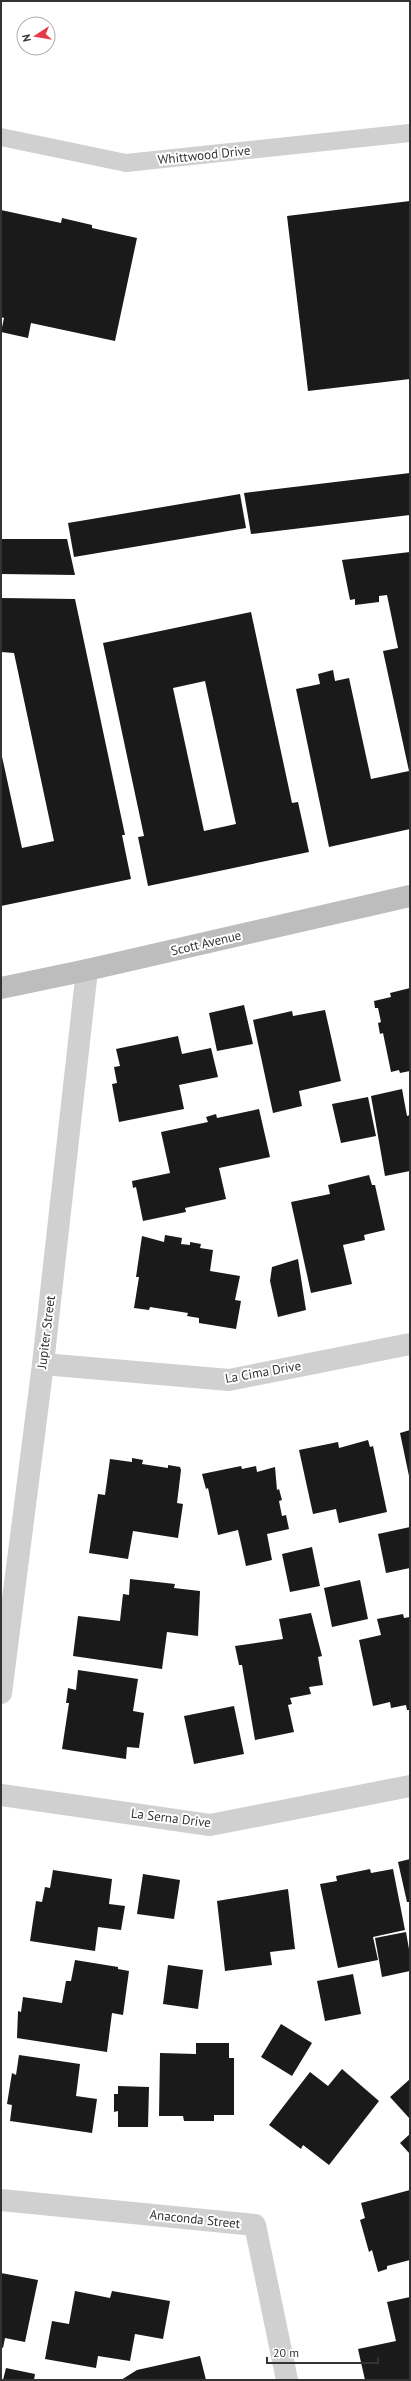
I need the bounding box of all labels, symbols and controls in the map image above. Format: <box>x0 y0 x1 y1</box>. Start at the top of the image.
north arrow <box>16 16 56 56</box>
text: N <box>19 33 34 43</box>
street label: Whittwood Drive <box>157 142 251 168</box>
street label: Scott Avenue <box>169 927 243 959</box>
street label: Jupiter Street <box>33 1294 59 1370</box>
street label: La Cima Drive <box>224 1357 302 1387</box>
street label: La Serna Drive <box>130 1805 212 1831</box>
street label: Anaconda Street <box>149 2206 242 2232</box>
scale bar <box>267 2339 378 2365</box>
text: 20 m <box>273 2345 299 2360</box>

